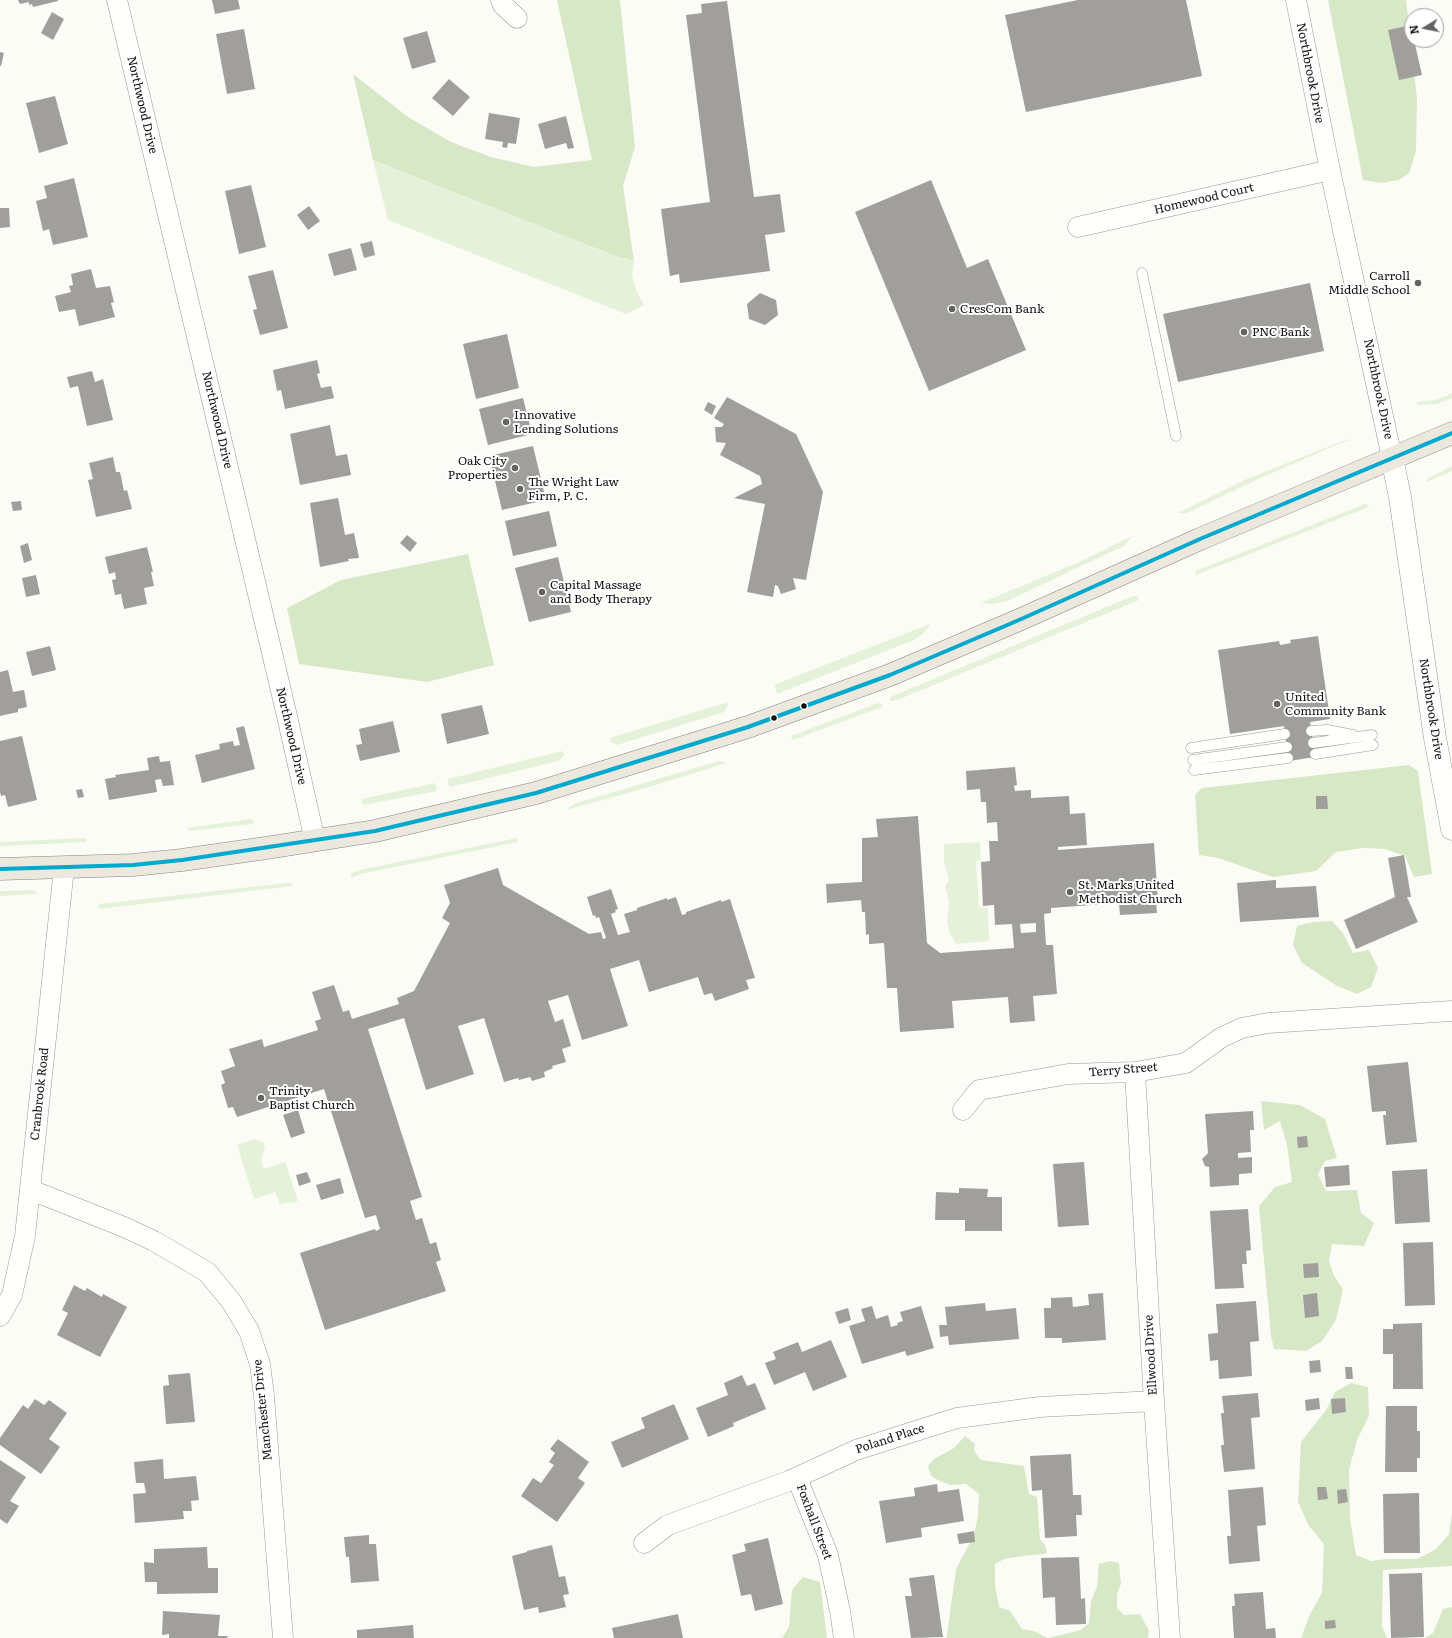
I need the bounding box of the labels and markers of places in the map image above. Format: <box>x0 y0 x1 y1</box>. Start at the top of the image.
place label: Carroll Middle School <box>1328 269 1410 297</box>
marker: Carroll Middle School <box>1413 278 1423 288</box>
place label: CresCom Bank <box>960 302 1044 316</box>
marker: CresCom Bank <box>947 304 957 314</box>
place label: PNC Bank <box>1252 325 1309 339</box>
marker: PNC Bank <box>1239 327 1249 337</box>
place label: Innovative Lending Solutions <box>514 408 618 436</box>
marker: Innovative Lending Solutions <box>501 417 511 427</box>
place label: Oak City Properties <box>448 454 507 482</box>
marker: Oak City Properties <box>510 463 520 473</box>
place label: The Wright Law Firm, P. C. <box>528 475 619 503</box>
marker: The Wright Law Firm, P. C. <box>515 484 525 494</box>
place label: Capital Massage and Body Therapy <box>550 578 652 606</box>
marker: Capital Massage and Body Therapy <box>537 587 547 597</box>
place label: United Community Bank <box>1285 690 1386 718</box>
marker: United Community Bank <box>1272 699 1282 709</box>
unlabelled marker <box>799 701 809 711</box>
unlabelled marker <box>769 713 779 723</box>
place label: St. Marks United Methodist Church <box>1078 878 1182 906</box>
marker: St. Marks United Methodist Church <box>1065 887 1075 897</box>
place label: Trinity Baptist Church <box>269 1084 355 1112</box>
marker: Trinity Baptist Church <box>256 1093 266 1103</box>

